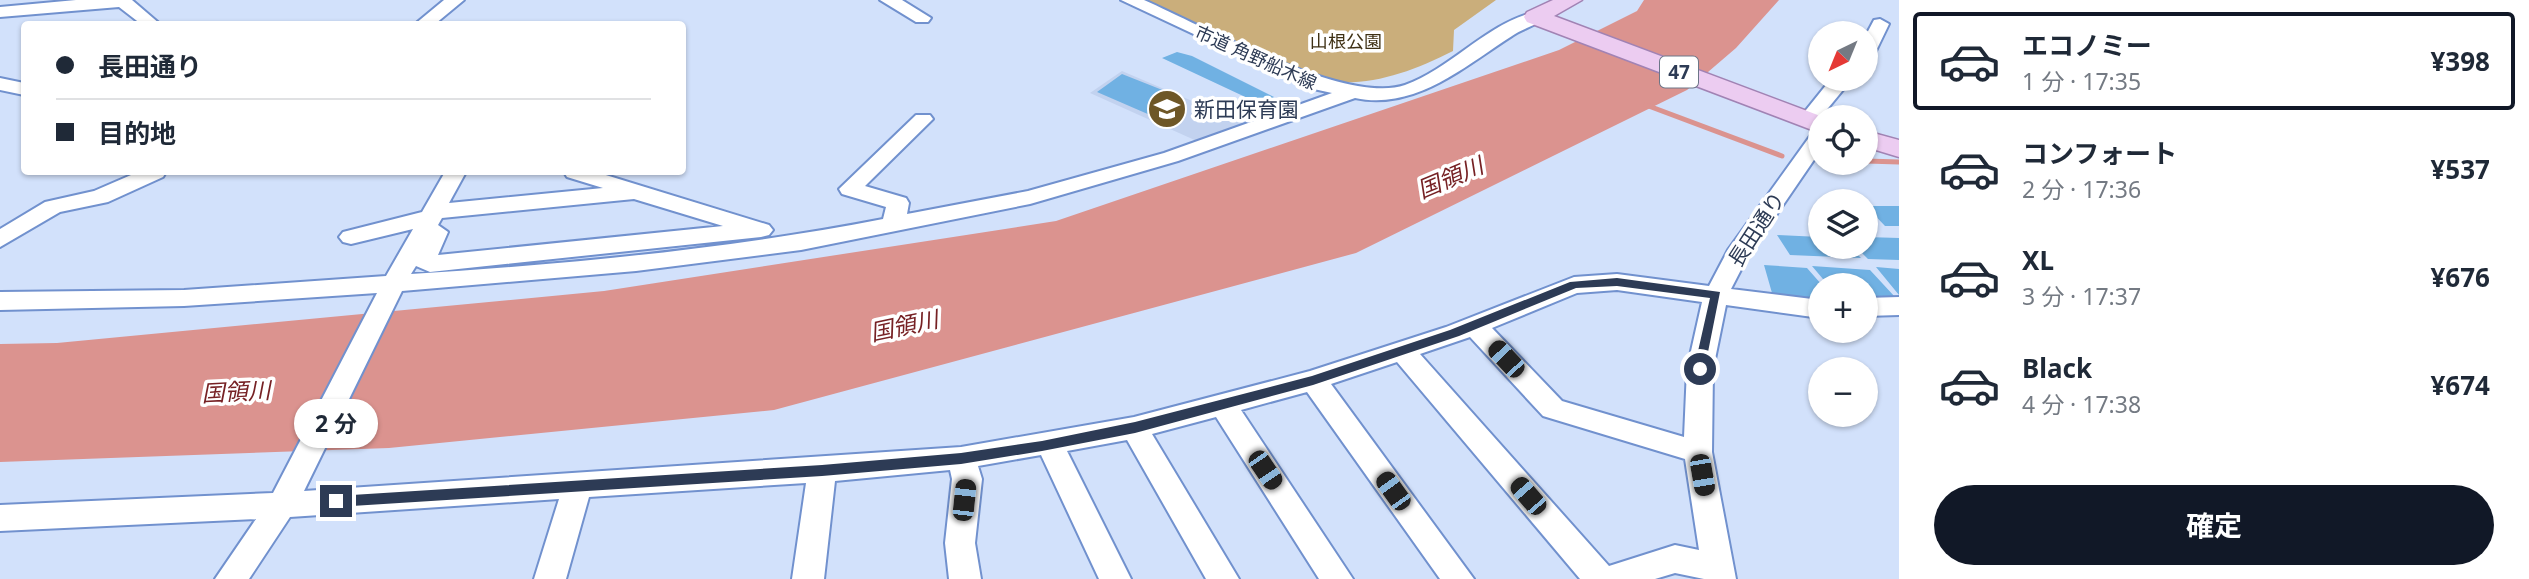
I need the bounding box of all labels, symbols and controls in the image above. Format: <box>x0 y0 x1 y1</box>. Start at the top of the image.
street label: 市道 角野船木線 <box>1191 19 1321 95</box>
north arrow <box>1808 21 1878 91</box>
map controls <box>1808 21 1878 427</box>
text: エコノミー <box>2022 27 2152 63</box>
park label: 山根公園 <box>1310 29 1382 53</box>
icon: car <box>1938 30 2001 93</box>
text: ¥398 <box>2431 43 2490 79</box>
text: 長田通り <box>98 48 202 84</box>
road number: 47 <box>1660 57 1698 88</box>
text: 1 分 · 17:35 <box>2022 65 2141 97</box>
school or university icon: 新田保育園 <box>1146 88 1188 130</box>
place label: 新田保育園 <box>1194 95 1299 123</box>
button: locate <box>1808 105 1878 175</box>
text: 目的地 <box>98 115 176 151</box>
text: コンフォート <box>2022 135 2177 171</box>
icon: car <box>1938 138 2001 201</box>
water label: 国領川 <box>1412 148 1491 205</box>
text: ¥537 <box>2431 151 2490 187</box>
text: 2 分 · 17:36 <box>2022 173 2141 205</box>
street label: 長田通り <box>1721 186 1791 272</box>
button: layers <box>1808 189 1878 259</box>
text: XL <box>2022 242 2054 278</box>
icon: car <box>1938 246 2001 309</box>
text: ¥676 <box>2431 259 2490 295</box>
button: + <box>1808 273 1878 343</box>
text: 3 分 · 17:37 <box>2022 280 2141 312</box>
water label: 国領川 <box>867 302 944 348</box>
car <box>1484 336 1529 382</box>
text: Black <box>2022 350 2092 386</box>
route start <box>1684 353 1716 385</box>
icon: car <box>1938 354 2001 417</box>
button: − <box>1808 357 1878 427</box>
text: ¥674 <box>2431 367 2490 403</box>
water label: 国領川 <box>201 373 274 409</box>
text: 4 分 · 17:38 <box>2022 388 2141 420</box>
callout: 2 分 <box>294 400 378 448</box>
text: 2 分 <box>315 407 357 439</box>
car <box>1245 447 1286 493</box>
car <box>1689 452 1716 498</box>
car <box>1373 468 1414 514</box>
car <box>1507 473 1550 519</box>
car <box>952 478 977 522</box>
route end <box>320 485 352 517</box>
button: 確定 <box>1934 485 2494 565</box>

